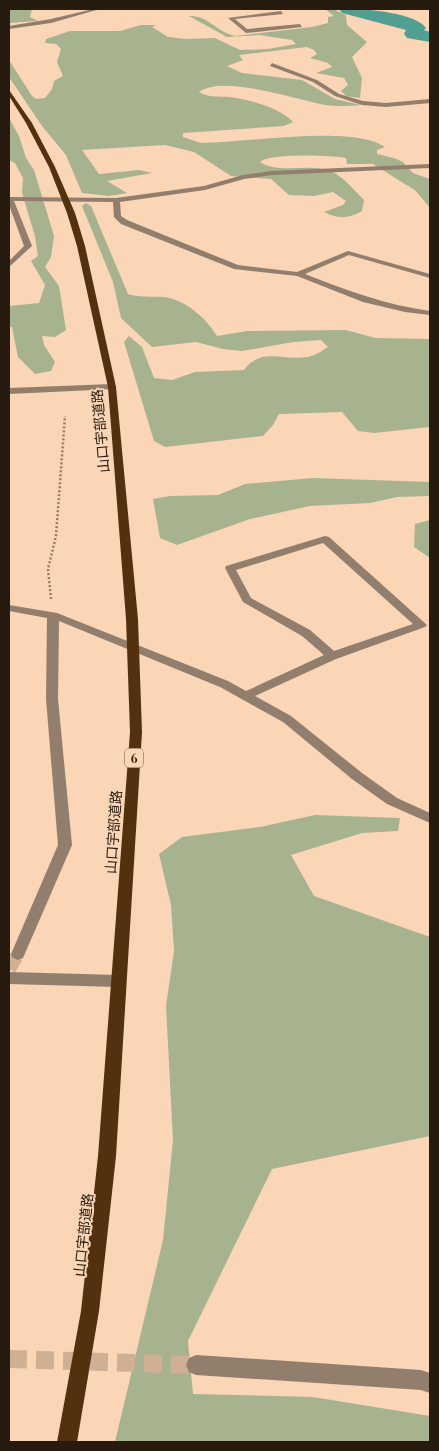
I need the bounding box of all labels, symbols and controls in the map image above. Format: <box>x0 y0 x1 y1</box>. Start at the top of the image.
street label: 山口宇部道路 <box>87 388 113 474</box>
road number: 6 <box>125 748 143 768</box>
street label: 山口宇部道路 <box>101 789 125 875</box>
street label: 山口宇部道路 <box>69 1192 97 1278</box>

